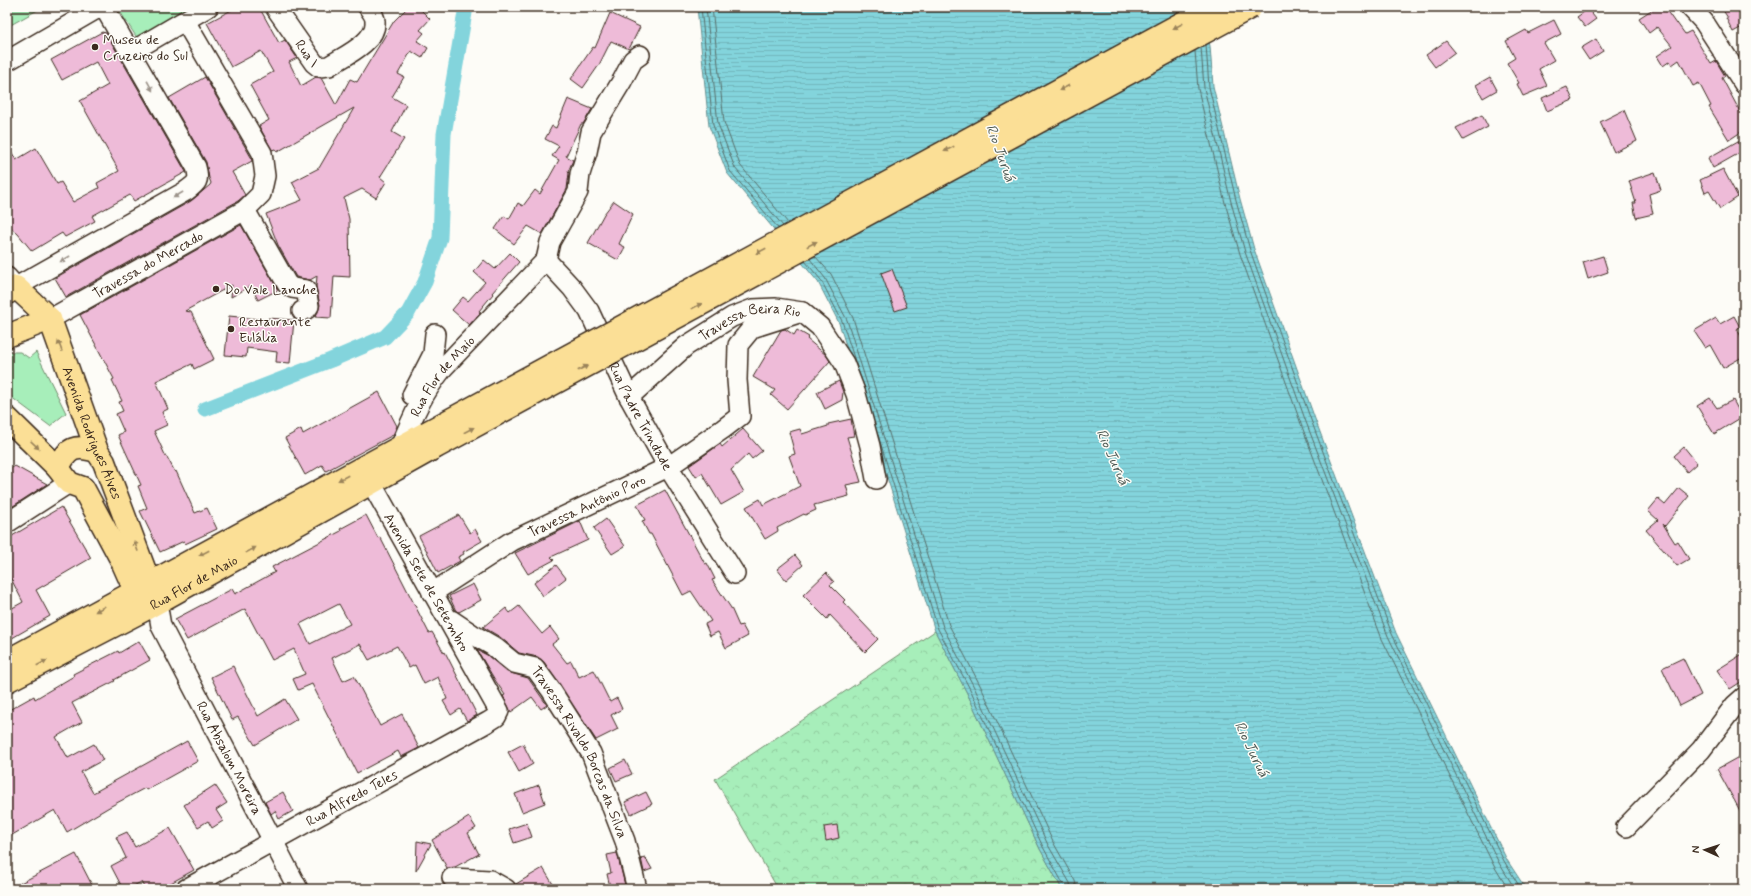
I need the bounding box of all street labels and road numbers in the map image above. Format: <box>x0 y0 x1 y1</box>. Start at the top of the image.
street label: Rua I <box>290 36 321 72</box>
street label: Travessa do Mercado <box>90 227 207 303</box>
street label: Travessa Beira Rio <box>695 300 802 346</box>
street label: Rua Flor de Maio <box>407 332 479 420</box>
street label: Rua Padre Trindade <box>604 359 676 474</box>
street label: Avenida Rodrigues Alves <box>58 364 125 502</box>
street label: Travessa Antônio Poro <box>525 471 649 542</box>
street label: Avenida Sete de Setembro <box>379 510 473 655</box>
street label: Rua Flor de Maio <box>147 551 241 615</box>
street label: Travessa Rivaldo Borcas da Silva <box>527 663 631 841</box>
street label: Rua Absalom Moreira <box>192 698 266 818</box>
street label: Rua Alfredo Teles <box>303 766 401 831</box>

